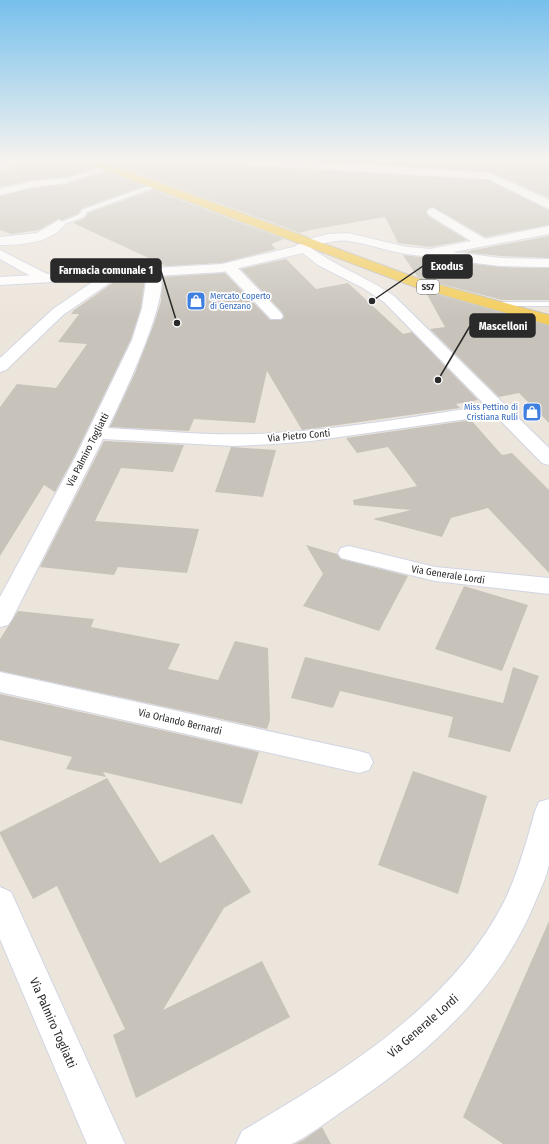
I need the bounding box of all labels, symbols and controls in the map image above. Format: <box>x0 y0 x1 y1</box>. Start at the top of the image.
callout: Exodus <box>423 255 472 278</box>
callout: Farmacia comunale 1 <box>51 259 161 282</box>
text: Exodus <box>431 260 463 273</box>
text: Farmacia comunale 1 <box>59 264 153 277</box>
road number: SS7 <box>417 280 439 294</box>
shop icon: Mercato Coperto di Genzano <box>185 290 207 312</box>
place label: Mercato Coperto di Genzano <box>210 291 271 311</box>
callout: Mascelloni <box>470 314 535 337</box>
text: Mascelloni <box>479 320 528 333</box>
shop icon: Miss Pettino di Cristiana Rulli <box>521 401 543 423</box>
place label: Miss Pettino di Cristiana Rulli <box>464 402 518 422</box>
street label: Via Palmiro Togliatti <box>64 411 112 489</box>
street label: Via Pietro Conti <box>267 427 331 445</box>
street label: Via Generale Lordi <box>410 563 486 587</box>
street label: Via Orlando Bernardi <box>137 707 223 737</box>
street label: Via Palmiro Togliatti <box>27 976 79 1070</box>
street label: Via Generale Lordi <box>385 992 461 1060</box>

